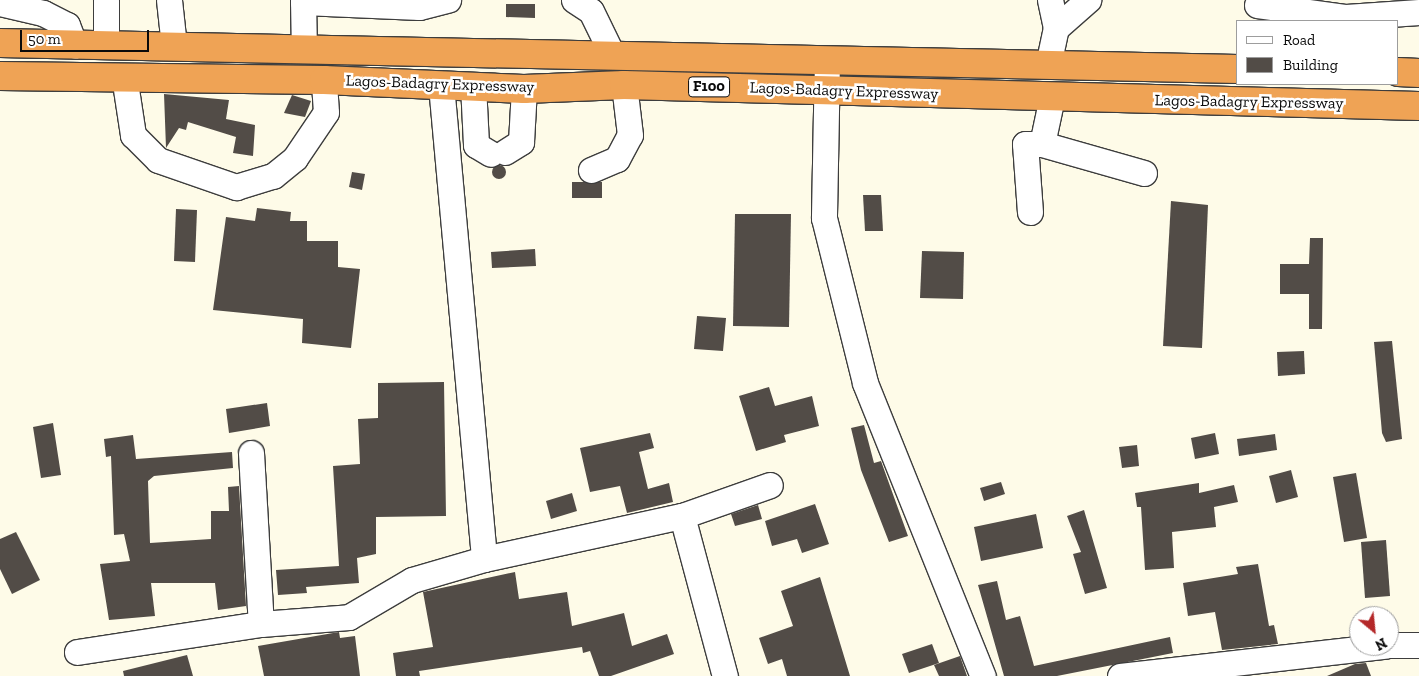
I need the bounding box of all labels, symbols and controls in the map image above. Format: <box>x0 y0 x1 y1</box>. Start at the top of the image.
scale bar <box>22 20 151 52</box>
legend <box>1236 20 1399 85</box>
text: 50 m <box>28 30 61 48</box>
text: Road <box>1283 31 1315 49</box>
text: Building <box>1283 56 1338 74</box>
street label: Lagos-Badagry Expressway <box>345 71 535 97</box>
road number: F100 <box>688 74 730 100</box>
street label: Lagos-Badagry Expressway <box>749 78 939 104</box>
street label: Lagos-Badagry Expressway <box>1154 91 1344 113</box>
north arrow <box>1349 606 1399 656</box>
text: N <box>1372 634 1390 654</box>

